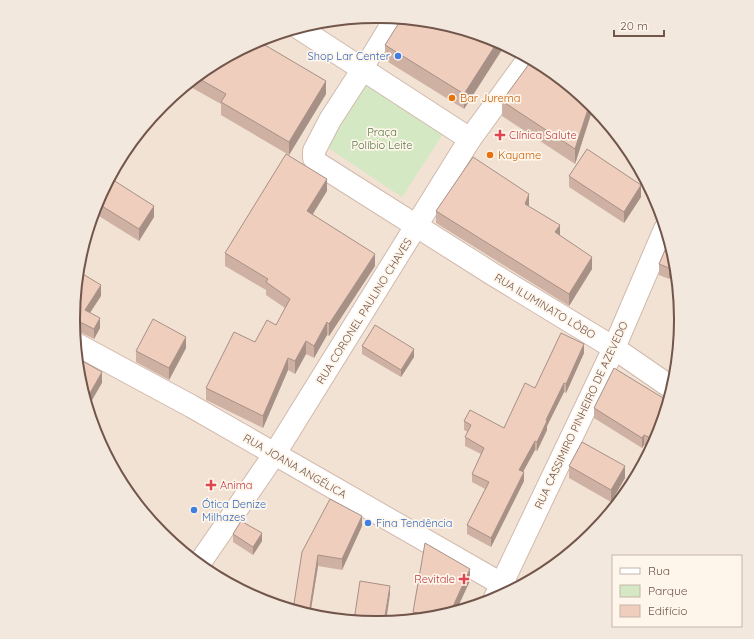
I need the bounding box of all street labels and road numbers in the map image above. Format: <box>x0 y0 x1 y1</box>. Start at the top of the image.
street label: RUA CORONEL PAULINO CHAVES <box>313 235 415 387</box>
street label: RUA ILUMINATO LÔBO <box>492 270 598 342</box>
street label: RUA CASSIMIRO PINHEIRO DE AZEVEDO <box>531 319 631 511</box>
street label: RUA JOANA ANGÉLICA <box>241 431 349 501</box>

